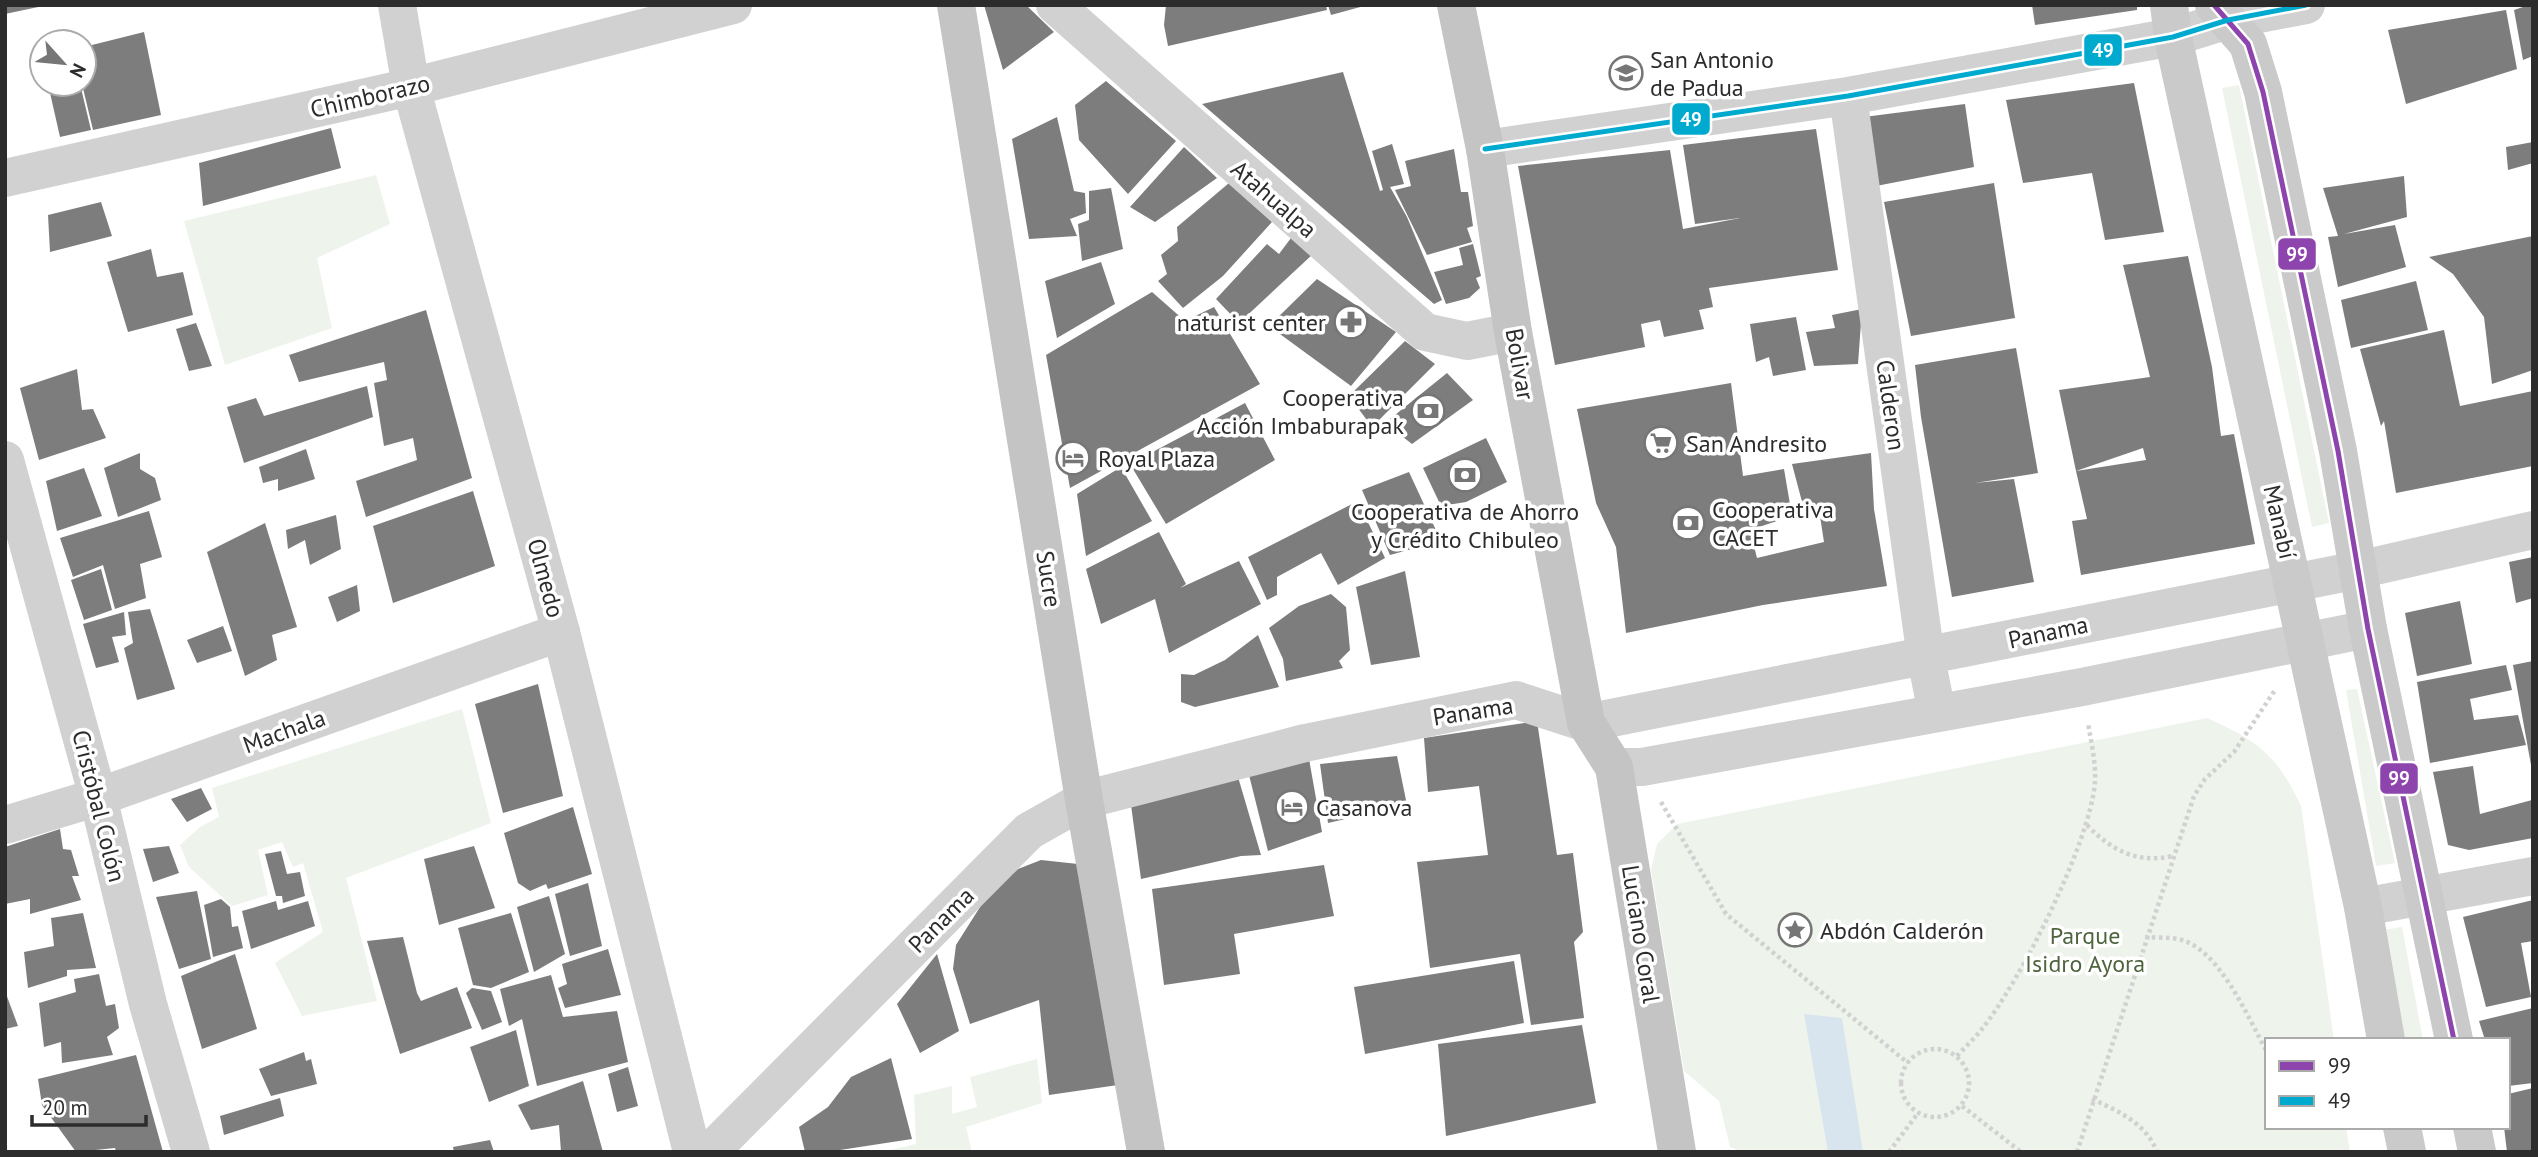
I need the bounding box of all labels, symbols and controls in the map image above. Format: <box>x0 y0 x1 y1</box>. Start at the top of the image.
north arrow <box>28 28 98 98</box>
line badge: 49 <box>2083 33 2123 67</box>
text: 49 <box>2092 38 2114 62</box>
place label: San Antonio de Padua <box>1650 44 1774 103</box>
school or university icon: San Antonio de Padua <box>1607 54 1645 92</box>
text: N <box>65 60 92 82</box>
street label: Chimborazo <box>307 67 433 125</box>
line badge: 49 <box>1671 102 1711 136</box>
text: 49 <box>1680 107 1702 131</box>
street label: Atahualpa <box>1225 153 1323 245</box>
line badge: 99 <box>2277 237 2317 271</box>
text: 99 <box>2286 242 2308 266</box>
pharmacy icon: naturist center <box>1332 303 1370 341</box>
place label: naturist center <box>1177 307 1326 338</box>
street label: Bolivar <box>1498 326 1542 402</box>
street label: Calderon <box>1869 358 1913 452</box>
place label: Cooperativa Acción Imbaburapak <box>1197 382 1404 441</box>
bank icon: Cooperativa Acción Imbaburapak <box>1409 392 1447 430</box>
supermarket icon: San Andresito <box>1642 424 1680 462</box>
place label: San Andresito <box>1686 428 1827 459</box>
hotel icon: Royal Plaza <box>1054 439 1092 477</box>
place label: Royal Plaza <box>1098 443 1215 474</box>
bank icon: Cooperativa de Ahorro y Crédito Chibuleo <box>1446 456 1484 494</box>
street label: Manabí <box>2256 482 2304 562</box>
place label: Cooperativa CACET <box>1712 494 1834 553</box>
place label: Cooperativa de Ahorro y Crédito Chibuleo <box>1351 496 1579 555</box>
bank icon: Cooperativa CACET <box>1669 504 1707 542</box>
street label: Olmedo <box>521 535 571 621</box>
street label: Sucre <box>1029 548 1069 610</box>
street label: Panama <box>2005 608 2091 656</box>
street label: Panama <box>1431 689 1515 733</box>
street label: Machala <box>238 702 330 760</box>
street label: Cristóbal Colón <box>65 727 133 885</box>
line badge: 99 <box>2379 762 2419 795</box>
text: 99 <box>2388 766 2410 790</box>
hotel icon: Casanova <box>1273 788 1311 826</box>
place label: Casanova <box>1316 792 1412 823</box>
street label: Luciano Coral <box>1615 863 1667 1005</box>
street label: Panama <box>901 880 981 960</box>
place icon: Abdón Calderón <box>1776 911 1814 949</box>
place label: Abdón Calderón <box>1820 915 1984 946</box>
park label: Parque Isidro Ayora <box>2025 920 2145 979</box>
legend <box>2265 1038 2510 1129</box>
text: 99 <box>2328 1052 2351 1079</box>
scale bar <box>32 1084 145 1128</box>
text: 49 <box>2328 1087 2351 1114</box>
text: 20 m <box>42 1094 88 1121</box>

